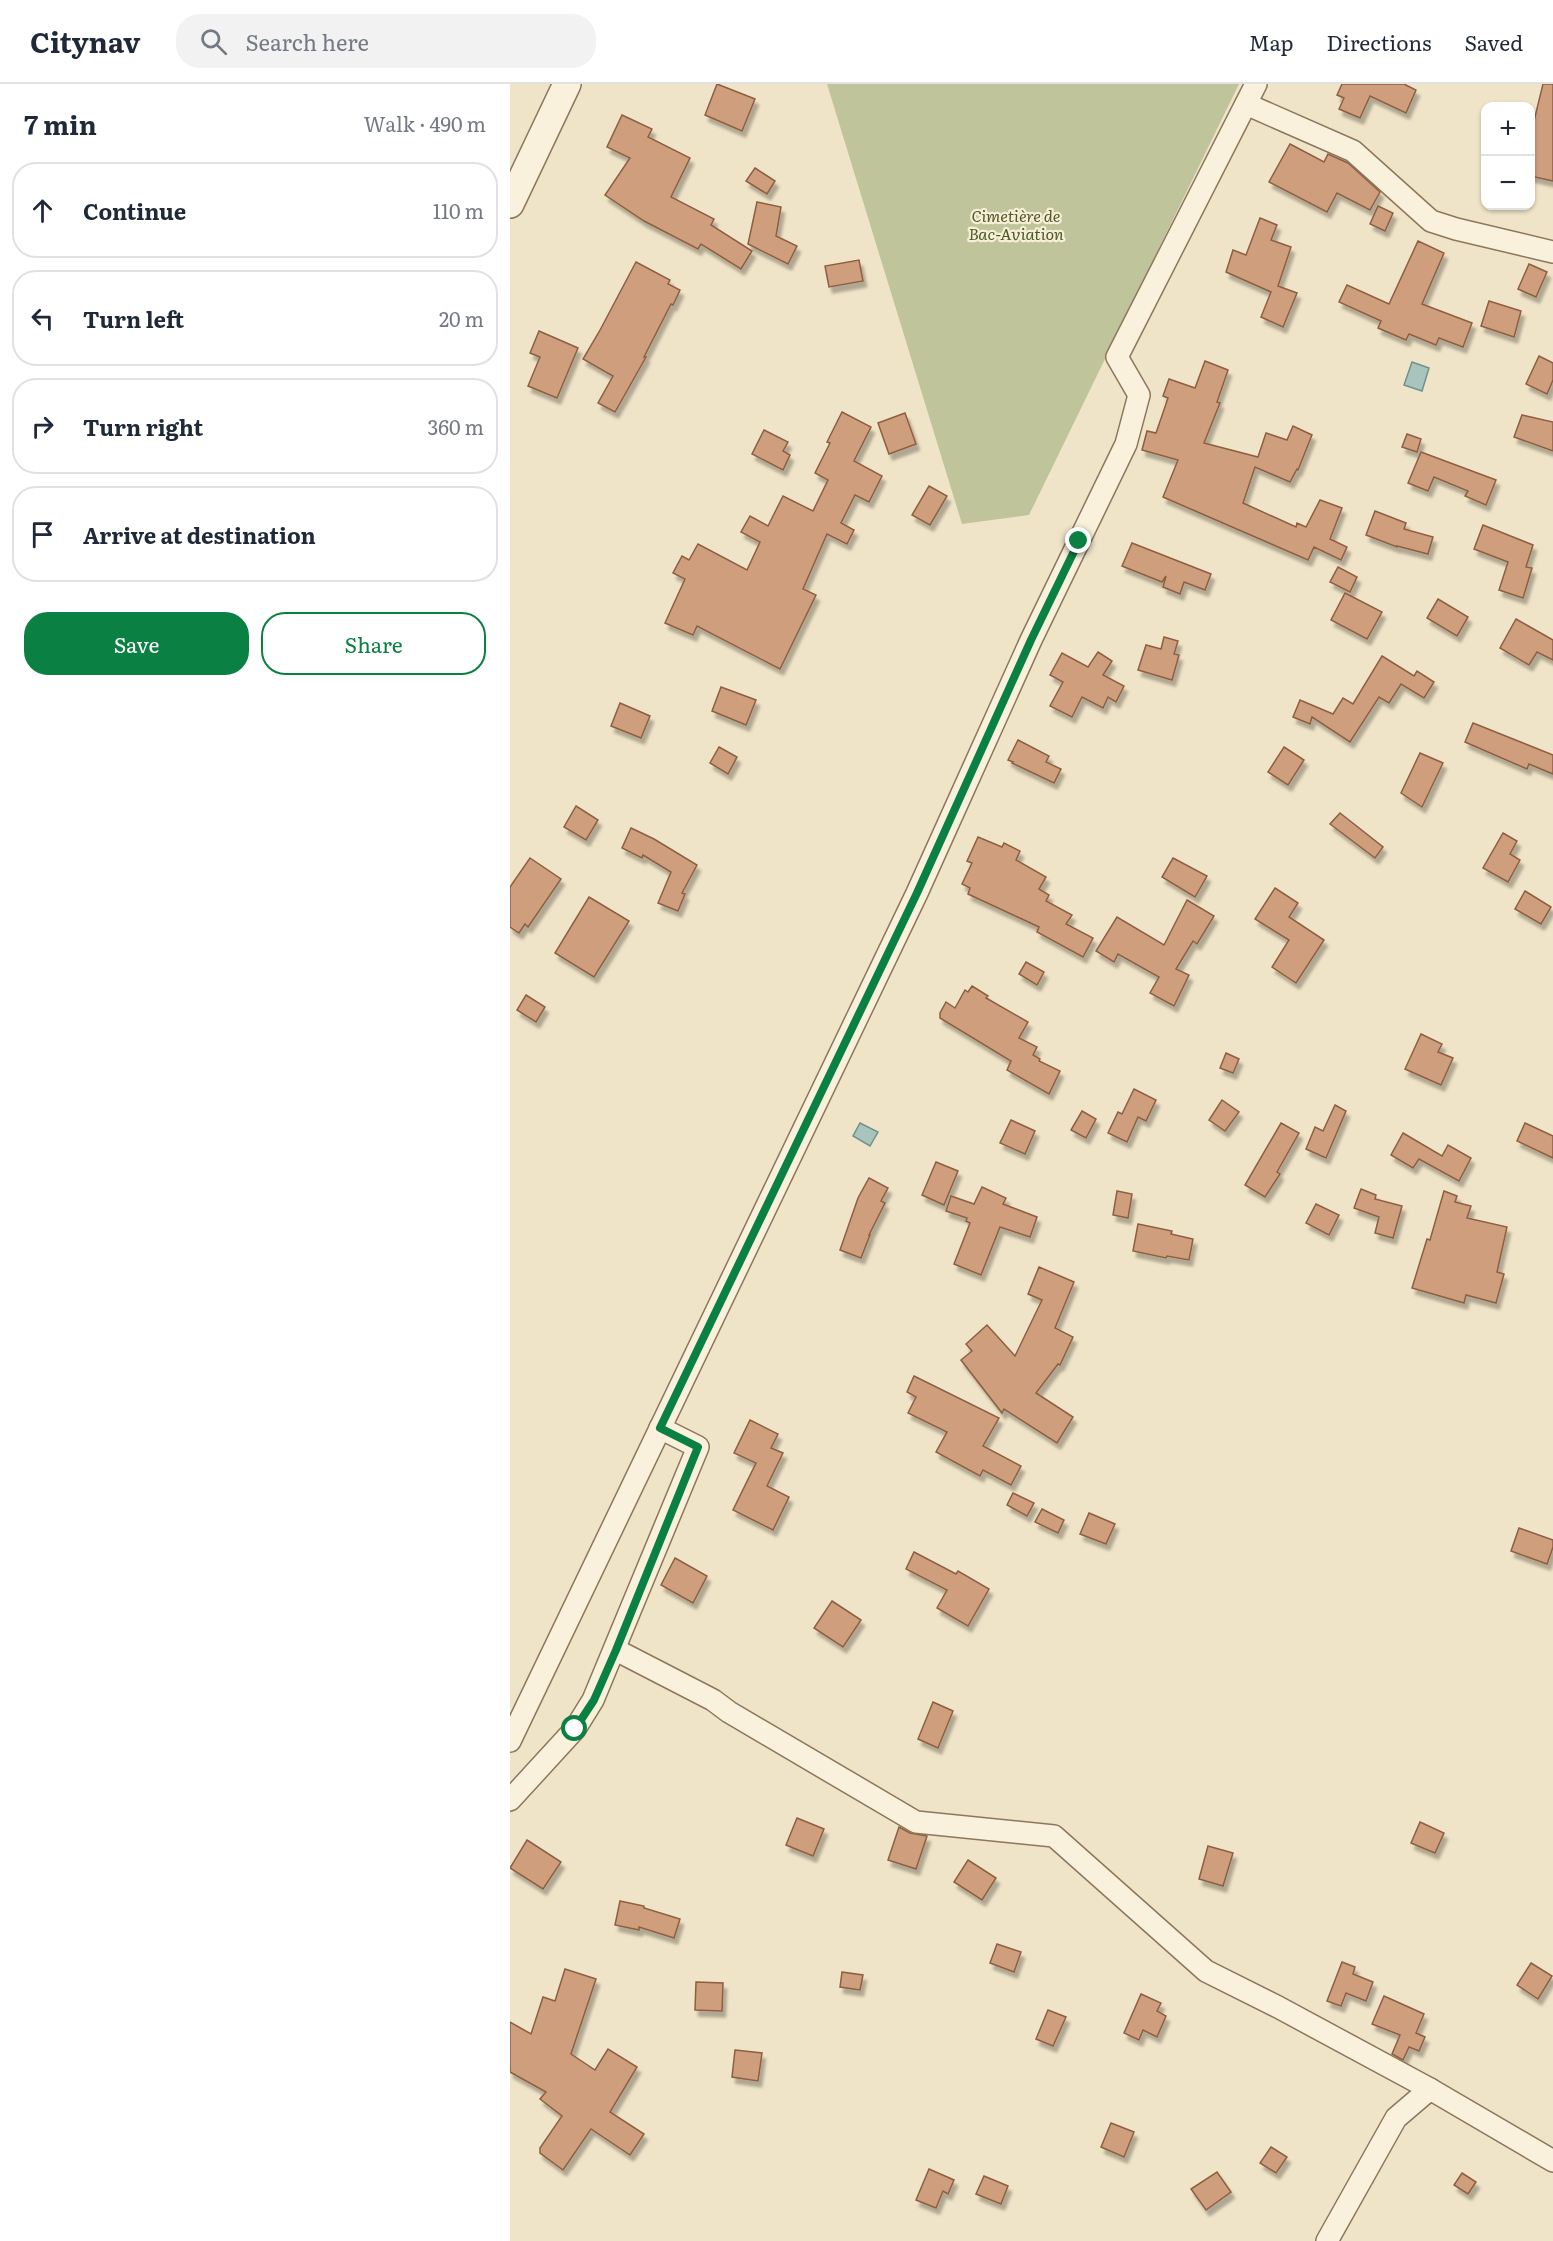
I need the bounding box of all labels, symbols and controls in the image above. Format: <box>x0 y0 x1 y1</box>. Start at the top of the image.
search box <box>176 14 596 68</box>
text: Citynav <box>30 20 140 62</box>
icon: search <box>197 25 230 58</box>
text: Search here <box>245 25 369 58</box>
text: Map <box>1249 26 1294 57</box>
text: Directions <box>1327 26 1432 57</box>
text: Saved <box>1465 26 1523 57</box>
map controls <box>1481 102 1535 210</box>
button: + <box>1481 102 1535 156</box>
text: 7 min <box>24 104 97 143</box>
text: Walk · 490 m <box>364 108 486 138</box>
button: − <box>1481 156 1535 210</box>
icon: ahead <box>26 194 59 227</box>
text: Continue <box>83 194 186 227</box>
text: 110 m <box>433 195 484 225</box>
park label: Cimetière de Bac-Aviation <box>968 203 1064 245</box>
icon: left <box>26 302 59 335</box>
text: Turn left <box>83 302 184 335</box>
text: 20 m <box>439 303 484 333</box>
icon: right <box>26 410 59 443</box>
text: Turn right <box>83 410 203 443</box>
text: 360 m <box>427 411 484 441</box>
icon: arrive <box>26 518 59 551</box>
text: Arrive at destination <box>83 518 316 551</box>
route end <box>1065 527 1091 553</box>
button: Save <box>24 612 249 675</box>
button: Share <box>261 612 486 675</box>
route start <box>561 1715 587 1741</box>

